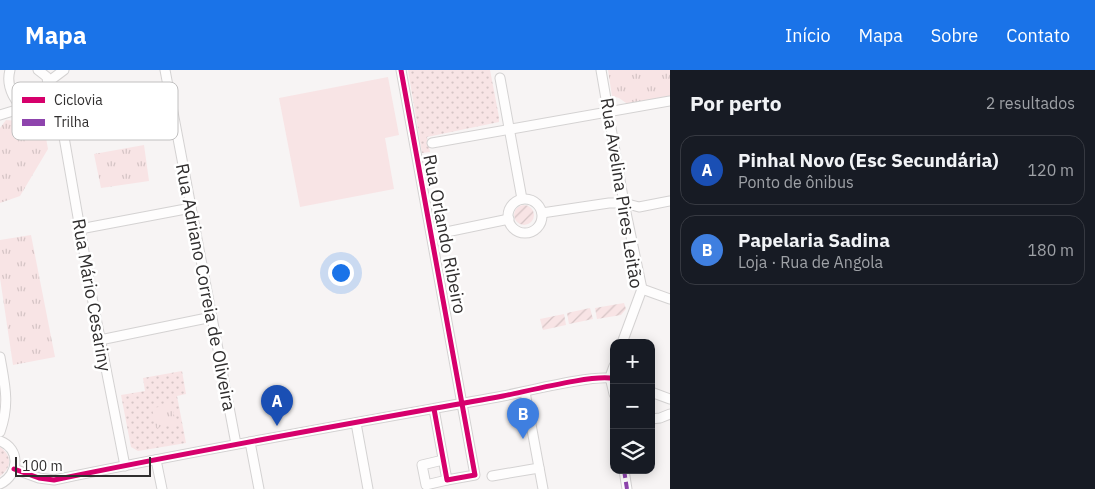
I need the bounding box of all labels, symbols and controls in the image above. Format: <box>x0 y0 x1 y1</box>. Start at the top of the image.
text: Mapa <box>25 19 87 51</box>
text: Início <box>785 24 831 47</box>
text: Mapa <box>859 24 903 47</box>
text: Sobre <box>931 24 978 47</box>
text: Contato <box>1006 24 1070 47</box>
legend <box>12 82 178 140</box>
text: Por perto <box>690 89 782 117</box>
text: Ciclovia <box>54 91 103 109</box>
text: 2 resultados <box>986 93 1075 113</box>
street label: Rua Avelina Pires Leitão <box>596 96 648 290</box>
text: Trilha <box>54 113 90 131</box>
text: Pinhal Novo (Esc Secundária) <box>738 148 999 172</box>
street label: Rua Orlando Ribeiro <box>418 152 472 316</box>
text: A <box>702 160 712 180</box>
text: 120 m <box>1027 160 1074 180</box>
street label: Rua Adriano Correia de Oliveira <box>171 161 241 413</box>
text: Ponto de ônibus <box>738 172 854 192</box>
street label: Rua Mário Cesariny <box>67 217 117 373</box>
text: Papelaria Sadina <box>738 228 890 252</box>
text: B <box>702 240 712 260</box>
text: 180 m <box>1027 240 1074 260</box>
text: Loja · Rua de Angola <box>738 252 883 272</box>
your location <box>328 260 354 286</box>
map controls <box>610 339 655 474</box>
button: + <box>610 339 655 384</box>
button: − <box>610 384 655 429</box>
pin: A <box>261 385 293 426</box>
pin: B <box>507 398 539 439</box>
button: layers <box>610 429 655 474</box>
scale bar <box>15 454 151 477</box>
text: 100 m <box>22 457 63 475</box>

